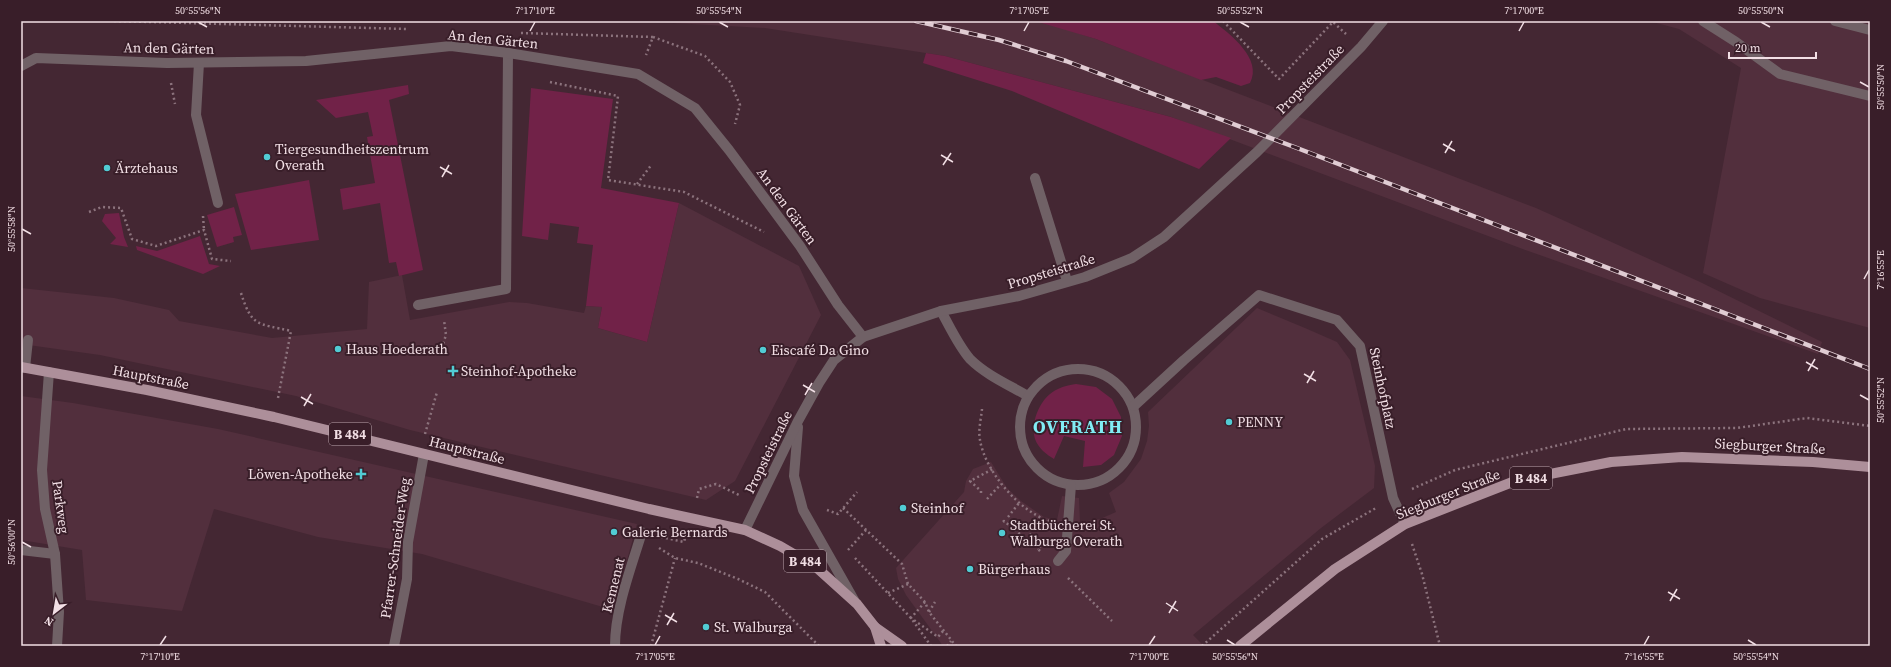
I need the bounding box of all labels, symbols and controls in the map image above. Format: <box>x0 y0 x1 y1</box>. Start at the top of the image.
text: 50°55'56"N <box>175 4 221 17</box>
text: 7°17'10"E <box>515 4 555 17</box>
text: 50°55'54"N <box>696 4 742 17</box>
text: 7°17'05"E <box>1009 4 1049 17</box>
text: 50°55'52"N <box>1217 4 1263 17</box>
text: 7°17'00"E <box>1504 4 1544 17</box>
text: 50°55'50"N <box>1738 4 1784 17</box>
street label: An den Gärten <box>447 24 540 54</box>
scale bar <box>1729 34 1816 60</box>
street label: An den Gärten <box>123 37 215 59</box>
street label: Propsteistraße <box>1271 40 1349 118</box>
text: 20 m <box>1735 40 1761 56</box>
text: 50°55'50"N <box>1874 64 1887 110</box>
place label: Tiergesundheitszentrum Overath <box>275 139 429 175</box>
marker: Tiergesundheitszentrum Overath <box>262 152 272 162</box>
place label: Ärztehaus <box>115 158 178 178</box>
marker: Ärztehaus <box>102 163 112 173</box>
street label: An den Gärten <box>752 163 822 249</box>
text: 50°55'58"N <box>5 206 18 252</box>
street label: Propsteistraße <box>1005 248 1097 294</box>
text: 7°16'55"E <box>1874 250 1887 290</box>
place label: Haus Hoederath <box>346 339 448 359</box>
place label: Eiscafé Da Gino <box>771 340 869 360</box>
marker: Haus Hoederath <box>333 344 343 354</box>
marker: Eiscafé Da Gino <box>758 345 768 355</box>
street label: Steinhofplatz <box>1365 346 1401 431</box>
street label: Hauptstraße <box>111 360 191 394</box>
place label: Steinhof-Apotheke <box>461 361 576 381</box>
marker: Steinhof-Apotheke <box>448 366 458 376</box>
text: 50°55'52"N <box>1874 377 1887 423</box>
street label: Propsteistraße <box>739 407 797 497</box>
place label: PENNY <box>1237 412 1283 432</box>
district label: OVERATH <box>1033 414 1123 439</box>
marker: PENNY <box>1224 417 1234 427</box>
road number: B 484 <box>329 423 371 445</box>
street label: Hauptstraße <box>427 431 507 469</box>
street label: Siegburger Straße <box>1714 433 1826 459</box>
place label: Löwen-Apotheke <box>248 464 353 484</box>
street label: Siegburger Straße <box>1393 464 1503 524</box>
road number: B 484 <box>1510 467 1552 489</box>
marker: Löwen-Apotheke <box>356 469 366 479</box>
street label: Pfarrer-Schneider-Weg <box>375 476 415 620</box>
street label: Parkweg <box>47 479 75 535</box>
place label: Steinhof <box>911 498 964 518</box>
marker: Steinhof <box>898 503 908 513</box>
place label: Stadtbücherei St. Walburga Overath <box>1010 515 1123 551</box>
text: 50°56'00"N <box>5 519 18 565</box>
place label: Galerie Bernards <box>622 522 728 542</box>
marker: Galerie Bernards <box>609 527 619 537</box>
marker: Stadtbücherei St. Walburga Overath <box>997 528 1007 538</box>
road number: B 484 <box>784 550 826 572</box>
street label: Kemenat <box>597 555 630 615</box>
place label: Bürgerhaus <box>978 559 1050 579</box>
marker: Bürgerhaus <box>965 564 975 574</box>
north arrow <box>34 593 74 633</box>
text: N <box>42 613 56 630</box>
place label: St. Walburga <box>714 617 793 637</box>
marker: St. Walburga <box>701 622 711 632</box>
text: 7°17'10"E <box>140 650 180 663</box>
text: 7°17'05"E <box>635 650 675 663</box>
text: 7°17'00"E <box>1129 650 1169 663</box>
text: 50°55'56"N <box>1212 650 1258 663</box>
text: 7°16'55"E <box>1624 650 1664 663</box>
text: 50°55'54"N <box>1733 650 1779 663</box>

